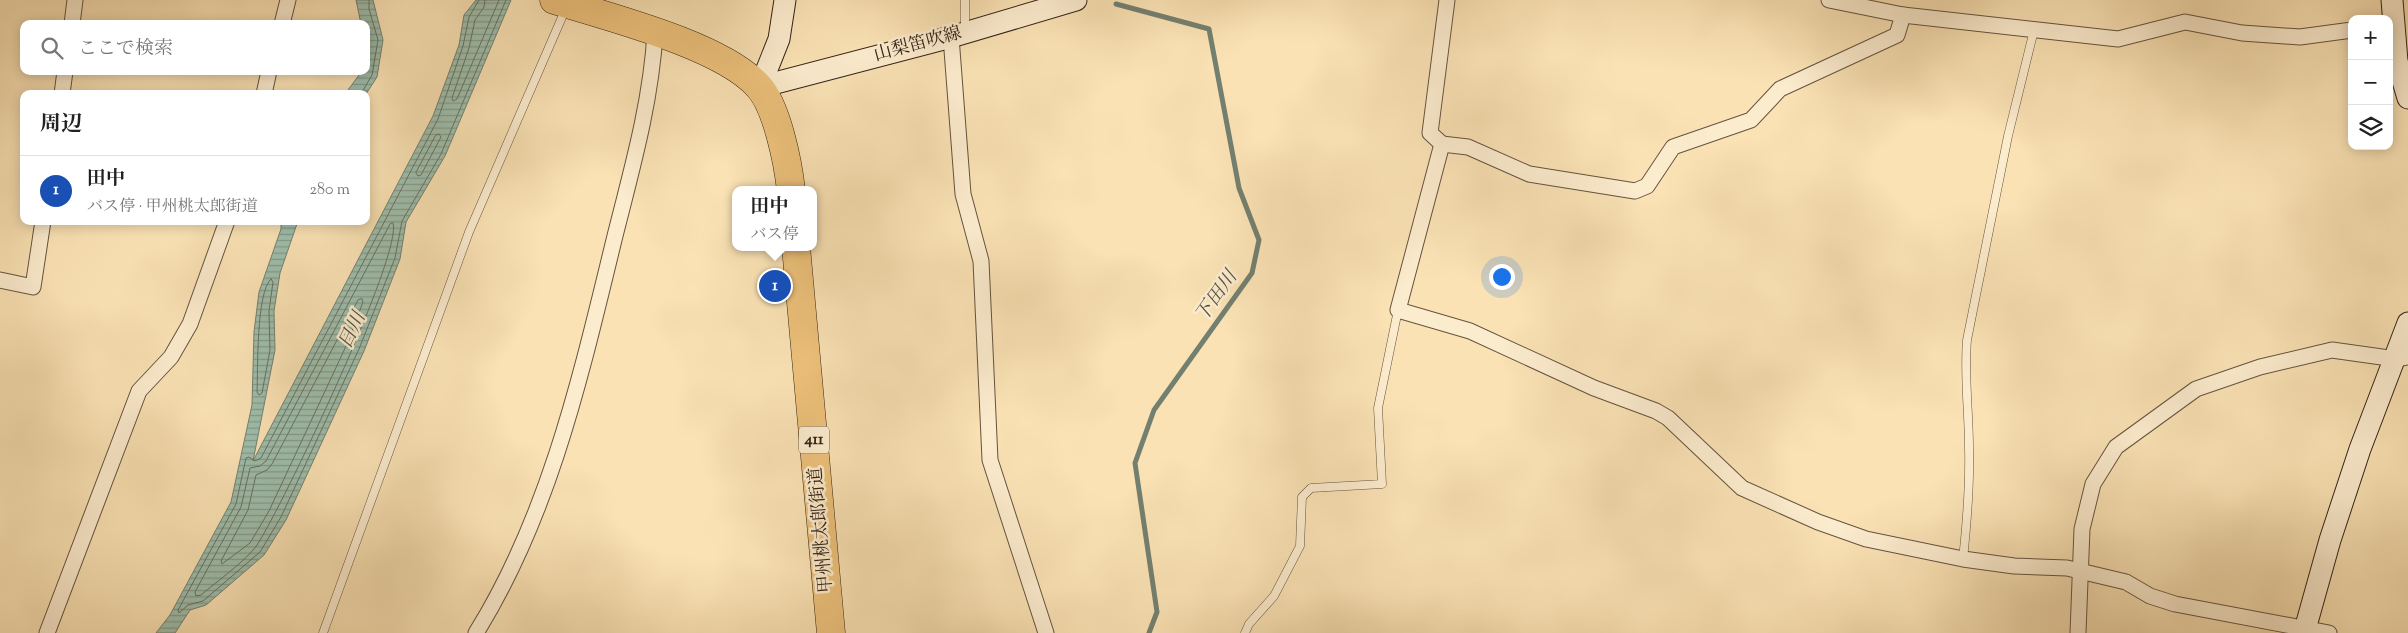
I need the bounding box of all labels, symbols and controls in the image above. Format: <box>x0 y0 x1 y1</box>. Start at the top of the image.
map controls <box>2348 15 2393 150</box>
button: + <box>2348 15 2393 60</box>
search box <box>20 20 370 75</box>
street label: 山梨笛吹線 <box>871 21 965 69</box>
icon: search <box>38 34 66 62</box>
text: ここで検索 <box>78 36 173 63</box>
button: − <box>2348 60 2393 105</box>
button: layers <box>2348 105 2393 150</box>
text: 周辺 <box>40 110 82 140</box>
text: 田中 <box>87 166 125 193</box>
text: 1 <box>53 179 59 202</box>
text: 280 m <box>309 179 350 202</box>
popup <box>732 186 817 251</box>
text: 田中 <box>750 194 789 221</box>
text: バス停 · 甲州桃太郎街道 <box>87 196 258 219</box>
text: バス停 <box>750 224 799 247</box>
water label: 下田川 <box>1190 264 1246 328</box>
your location <box>1489 264 1515 290</box>
pin: 1 <box>759 267 791 305</box>
water label: 日川 <box>333 306 374 354</box>
road number: 411 <box>799 426 829 454</box>
street label: 甲州桃太郎街道 <box>804 466 840 594</box>

